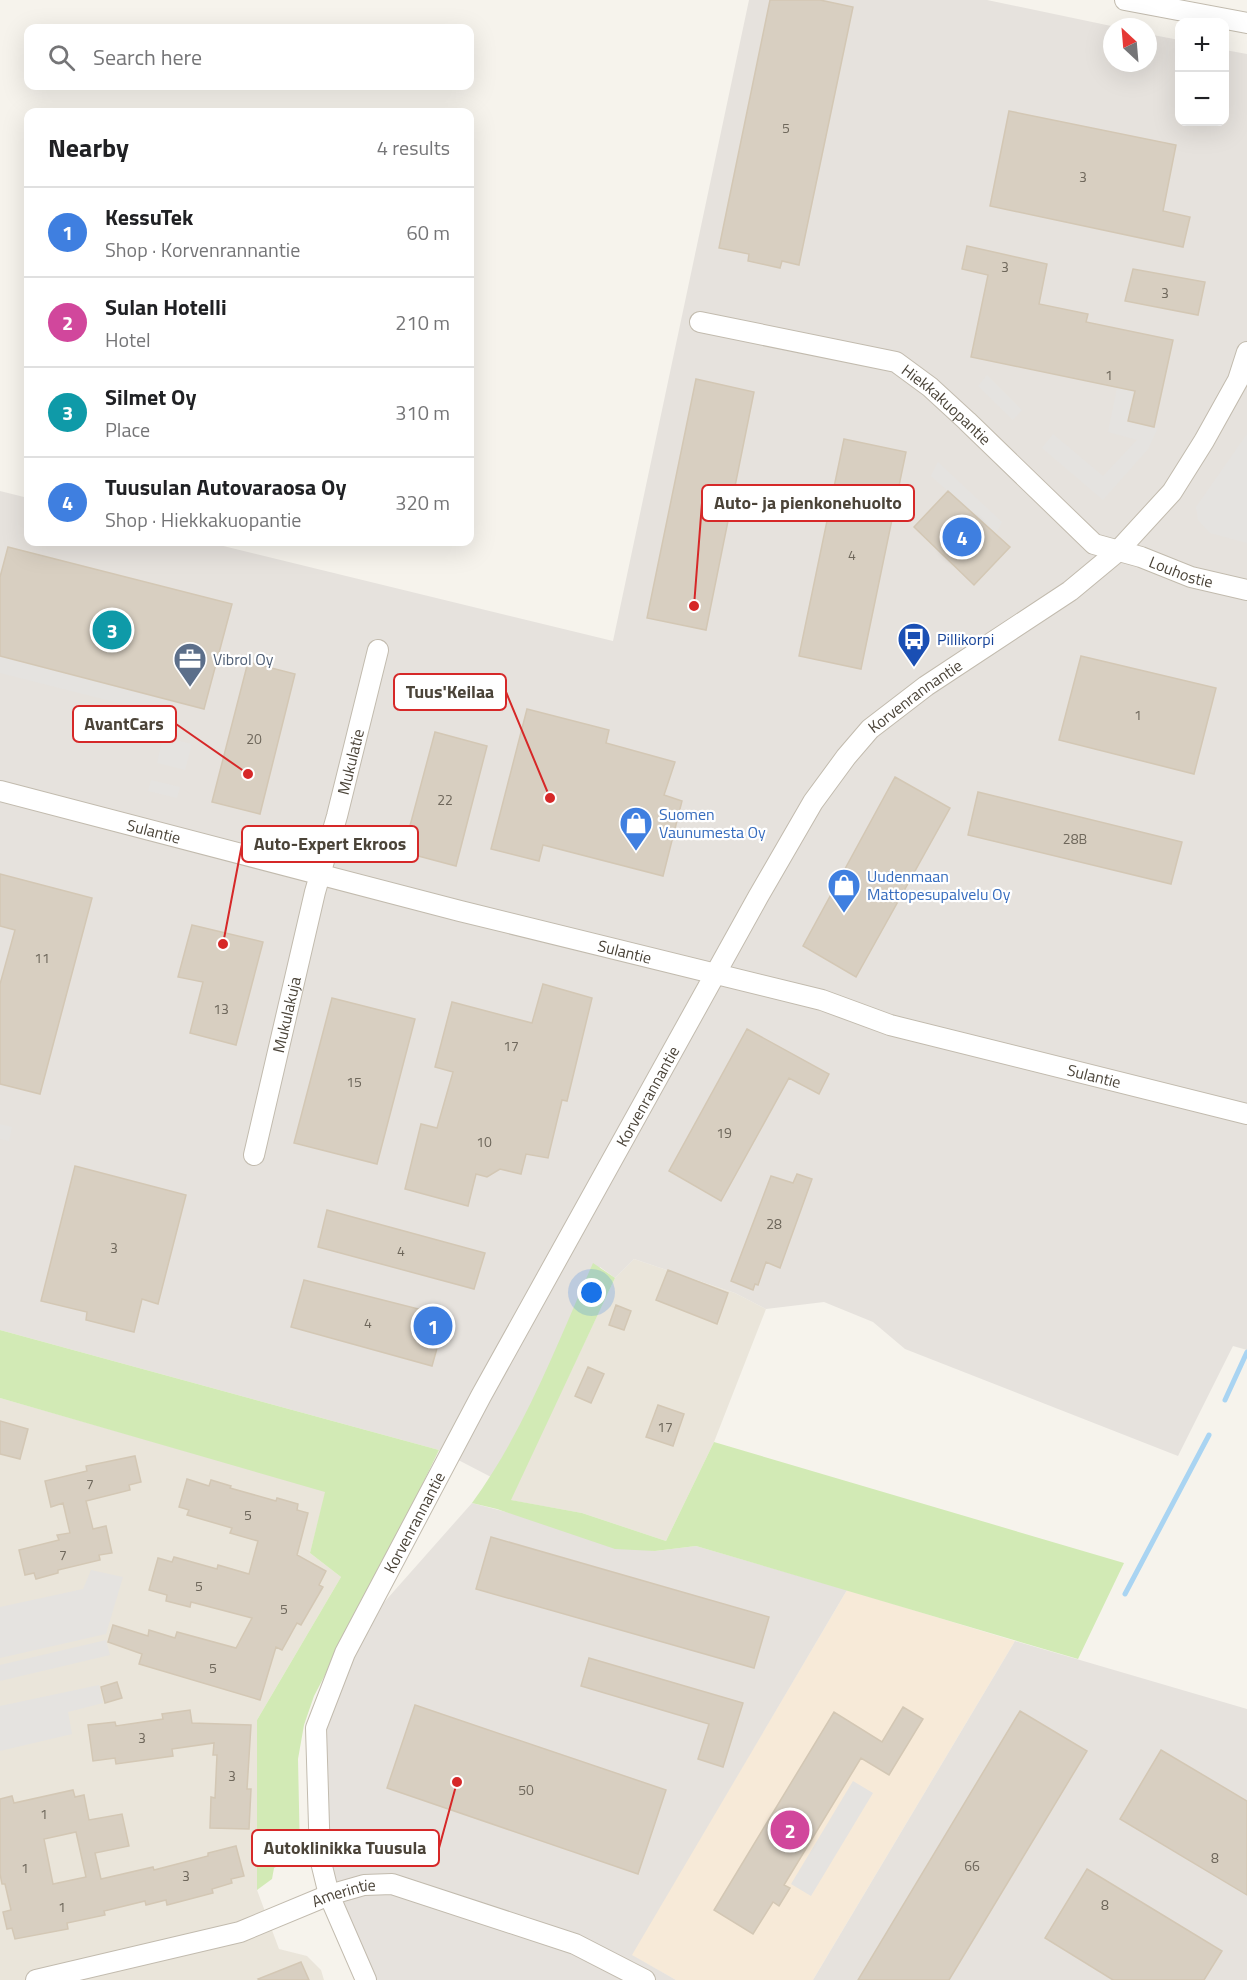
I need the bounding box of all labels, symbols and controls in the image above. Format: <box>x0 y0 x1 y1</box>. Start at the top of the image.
north arrow <box>1103 18 1157 72</box>
map controls <box>1175 18 1229 126</box>
button: + <box>1175 18 1229 72</box>
search box <box>24 24 474 90</box>
text: Search here <box>93 40 202 74</box>
icon: search <box>45 41 78 74</box>
button: − <box>1175 72 1229 126</box>
house number: 5 <box>782 117 790 138</box>
text: Nearby <box>48 128 129 167</box>
text: 4 results <box>377 132 450 163</box>
house number: 3 <box>1079 166 1087 187</box>
text: KessuTek <box>105 200 193 234</box>
text: 1 <box>62 217 73 248</box>
text: 60 m <box>406 217 450 248</box>
text: Shop · Korvenrannantie <box>105 234 300 265</box>
house number: 3 <box>1001 256 1009 277</box>
house number: 3 <box>1161 282 1169 303</box>
text: Sulan Hotelli <box>105 290 227 324</box>
text: 2 <box>62 307 73 338</box>
text: 210 m <box>395 307 450 338</box>
text: Hotel <box>105 324 151 355</box>
street label: Hiekkakuopantie <box>897 358 997 450</box>
house number: 1 <box>1105 364 1113 385</box>
text: Silmet Oy <box>105 380 196 414</box>
text: 3 <box>62 397 73 428</box>
text: 310 m <box>395 397 450 428</box>
text: Place <box>105 414 150 445</box>
text: Tuusulan Autovaraosa Oy <box>105 470 346 504</box>
callout: Auto- ja pienkonehuolto <box>702 485 914 521</box>
text: 4 <box>62 487 73 518</box>
text: 320 m <box>395 487 450 518</box>
text: Auto- ja pienkonehuolto <box>714 489 902 516</box>
text: Shop · Hiekkakuopantie <box>105 504 301 535</box>
pin: 4 <box>942 514 982 560</box>
house number: 4 <box>848 544 856 565</box>
street label: Louhostie <box>1146 549 1215 594</box>
pin: 3 <box>92 608 132 652</box>
bus stop icon: Pillikorpi <box>896 621 932 668</box>
place label: Pillikorpi <box>937 627 994 651</box>
office icon: Vibrol Oy <box>172 641 208 688</box>
place label: Vibrol Oy <box>213 647 274 671</box>
street label: Korvenrannantie <box>863 653 967 739</box>
callout: Tuus'Keilaa <box>394 674 506 710</box>
text: Tuus'Keilaa <box>406 678 494 705</box>
house number: 1 <box>1134 704 1142 725</box>
callout: AvantCars <box>73 706 176 742</box>
text: AvantCars <box>84 710 164 737</box>
street label: Mukulatie <box>331 726 370 797</box>
house number: 20 <box>246 728 262 749</box>
house number: 22 <box>437 789 453 810</box>
place label: Suomen Vaunumesta Oy <box>659 802 766 844</box>
shop icon: Suomen Vaunumesta Oy <box>618 805 654 852</box>
street label: Sulantie <box>124 813 183 850</box>
callout: Auto-Expert Ekroos <box>242 826 418 862</box>
house number: 28B <box>1063 828 1087 849</box>
text: Auto-Expert Ekroos <box>254 830 406 857</box>
place label: Uudenmaan Mattopesupalvelu Oy <box>867 864 1011 906</box>
shop icon: Uudenmaan Mattopesupalvelu Oy <box>826 867 862 914</box>
street label: Sulantie <box>595 933 654 970</box>
house number: 11 <box>34 947 50 968</box>
street label: Mukulakuja <box>266 974 307 1055</box>
house number: 13 <box>213 998 229 1019</box>
house number: 17 <box>503 1035 519 1056</box>
street label: Korvenrannantie <box>610 1041 685 1151</box>
street label: Sulantie <box>1065 1058 1124 1094</box>
house number: 15 <box>346 1071 362 1092</box>
house number: 19 <box>716 1122 732 1143</box>
house number: 10 <box>476 1131 492 1152</box>
house number: 28 <box>766 1213 782 1234</box>
house number: 3 <box>110 1237 118 1258</box>
house number: 4 <box>397 1240 405 1261</box>
your location <box>577 1278 606 1307</box>
pin: 1 <box>414 1304 452 1348</box>
house number: 4 <box>364 1312 372 1333</box>
house number: 17 <box>657 1416 673 1437</box>
street label: Korvenrannantie <box>377 1467 451 1577</box>
house number: 7 <box>86 1473 94 1494</box>
house number: 5 <box>244 1504 252 1525</box>
house number: 7 <box>59 1544 67 1565</box>
house number: 5 <box>195 1575 203 1596</box>
house number: 5 <box>280 1598 288 1619</box>
house number: 5 <box>209 1657 217 1678</box>
house number: 3 <box>138 1727 146 1748</box>
house number: 3 <box>228 1765 236 1786</box>
house number: 50 <box>518 1779 534 1800</box>
house number: 1 <box>40 1803 48 1824</box>
pin: 2 <box>770 1808 810 1852</box>
callout: Autoklinikka Tuusula <box>252 1830 439 1866</box>
text: Autoklinikka Tuusula <box>264 1834 426 1861</box>
house number: 8 <box>1211 1847 1219 1868</box>
house number: 66 <box>964 1855 980 1876</box>
house number: 1 <box>21 1857 29 1878</box>
house number: 3 <box>182 1865 190 1886</box>
street label: Amerintie <box>308 1873 376 1913</box>
house number: 8 <box>1101 1894 1109 1915</box>
house number: 1 <box>58 1896 66 1917</box>

